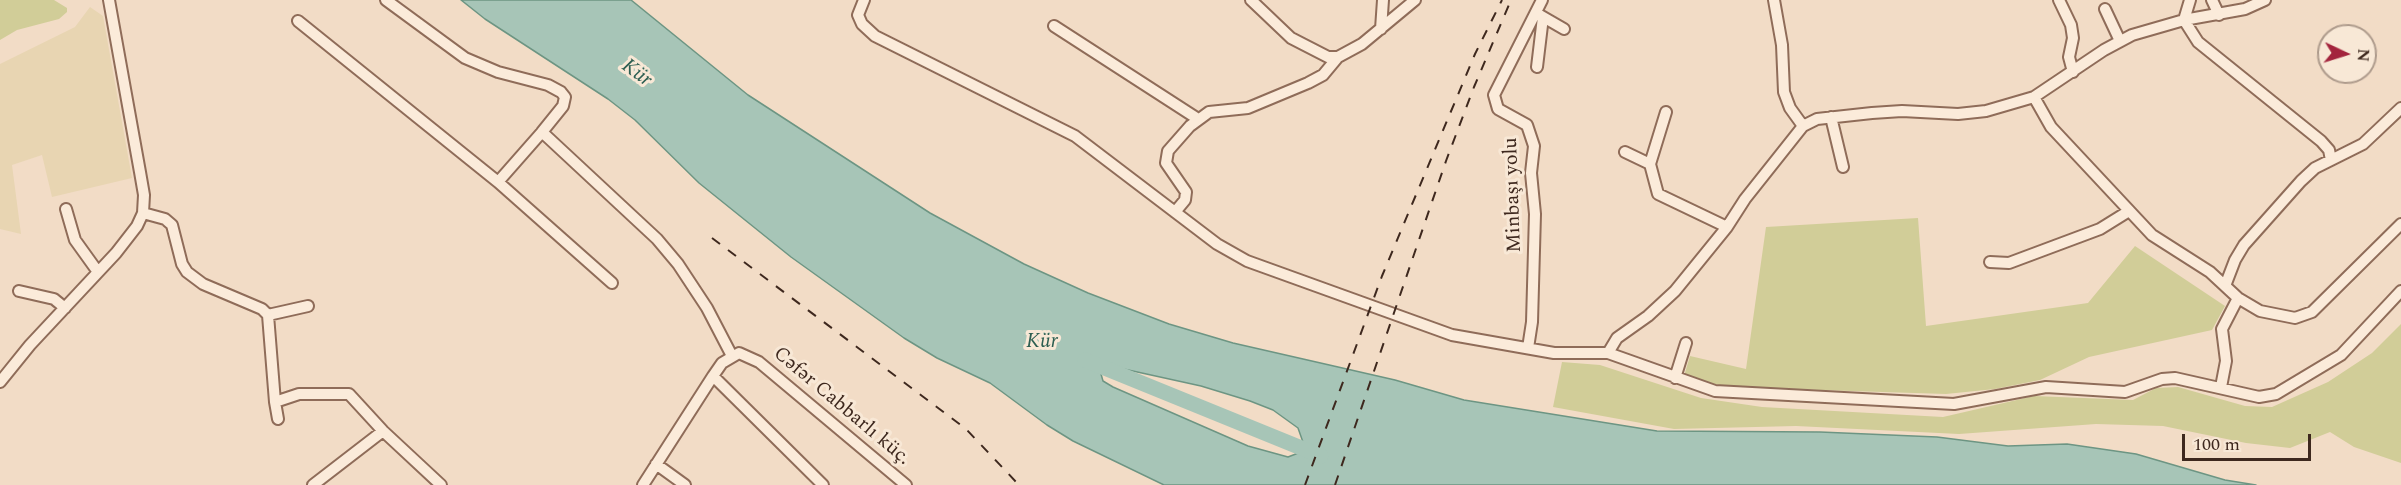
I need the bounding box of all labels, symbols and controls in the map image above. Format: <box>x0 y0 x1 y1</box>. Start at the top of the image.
north arrow <box>2317 24 2377 84</box>
text: N <box>2351 48 2375 62</box>
water label: Kür <box>616 54 656 94</box>
street label: Minbaşı yolu <box>1500 137 1528 253</box>
water label: Kür <box>1026 330 1058 356</box>
street label: Cəfər Cabbarlı küç. <box>768 343 914 471</box>
scale bar <box>2185 422 2314 460</box>
text: 100 m <box>2193 431 2240 458</box>

